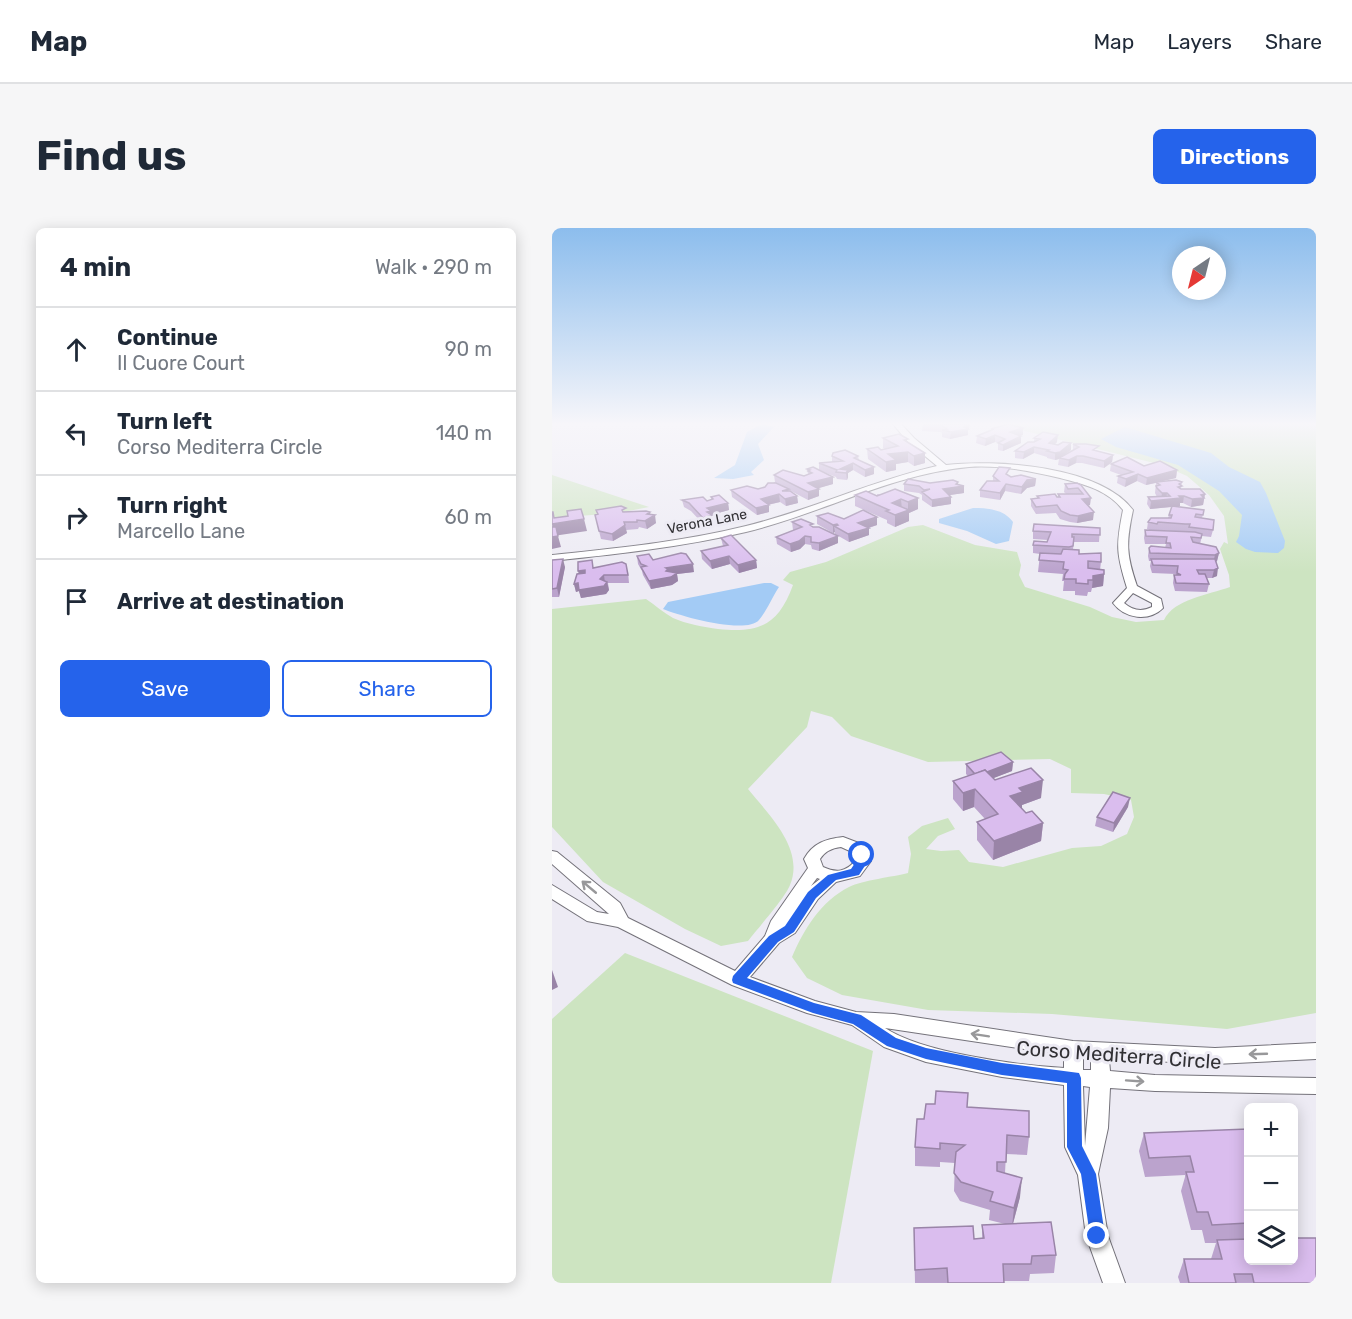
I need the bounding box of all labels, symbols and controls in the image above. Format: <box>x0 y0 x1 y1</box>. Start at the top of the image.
text: Map <box>30 25 87 58</box>
text: Map <box>1093 29 1134 54</box>
text: Layers <box>1167 29 1232 54</box>
text: Share <box>1265 29 1322 54</box>
button: Directions <box>1153 129 1316 184</box>
text: Find us <box>36 131 187 181</box>
north arrow <box>1172 246 1226 300</box>
text: 4 min <box>60 252 131 283</box>
text: Walk · 290 m <box>375 255 492 279</box>
text: Continue <box>117 324 218 351</box>
icon: ahead <box>60 333 93 366</box>
text: 90 m <box>445 337 492 361</box>
text: Il Cuore Court <box>117 351 245 375</box>
text: Turn left <box>117 408 212 435</box>
icon: left <box>60 417 93 450</box>
text: 140 m <box>436 421 492 445</box>
text: Corso Mediterra Circle <box>117 435 322 459</box>
text: Turn right <box>117 492 227 519</box>
icon: right <box>60 501 93 534</box>
text: 60 m <box>445 505 492 529</box>
street label: Verona Lane <box>666 505 749 538</box>
text: Marcello Lane <box>117 519 245 543</box>
icon: arrive <box>60 585 93 618</box>
text: Arrive at destination <box>117 588 344 615</box>
button: Save <box>60 660 270 717</box>
button: Share <box>282 660 492 717</box>
route start <box>848 841 874 867</box>
one-way arrow <box>582 880 597 894</box>
one-way arrow <box>970 1029 990 1040</box>
street label: Corso Mediterra Circle <box>1016 1036 1222 1074</box>
one-way arrow <box>1248 1049 1268 1060</box>
one-way arrow <box>1124 1076 1144 1087</box>
map controls <box>1244 1103 1298 1265</box>
button: + <box>1244 1103 1298 1157</box>
button: − <box>1244 1157 1298 1211</box>
button: layers <box>1244 1211 1298 1265</box>
route end <box>1083 1222 1109 1248</box>

